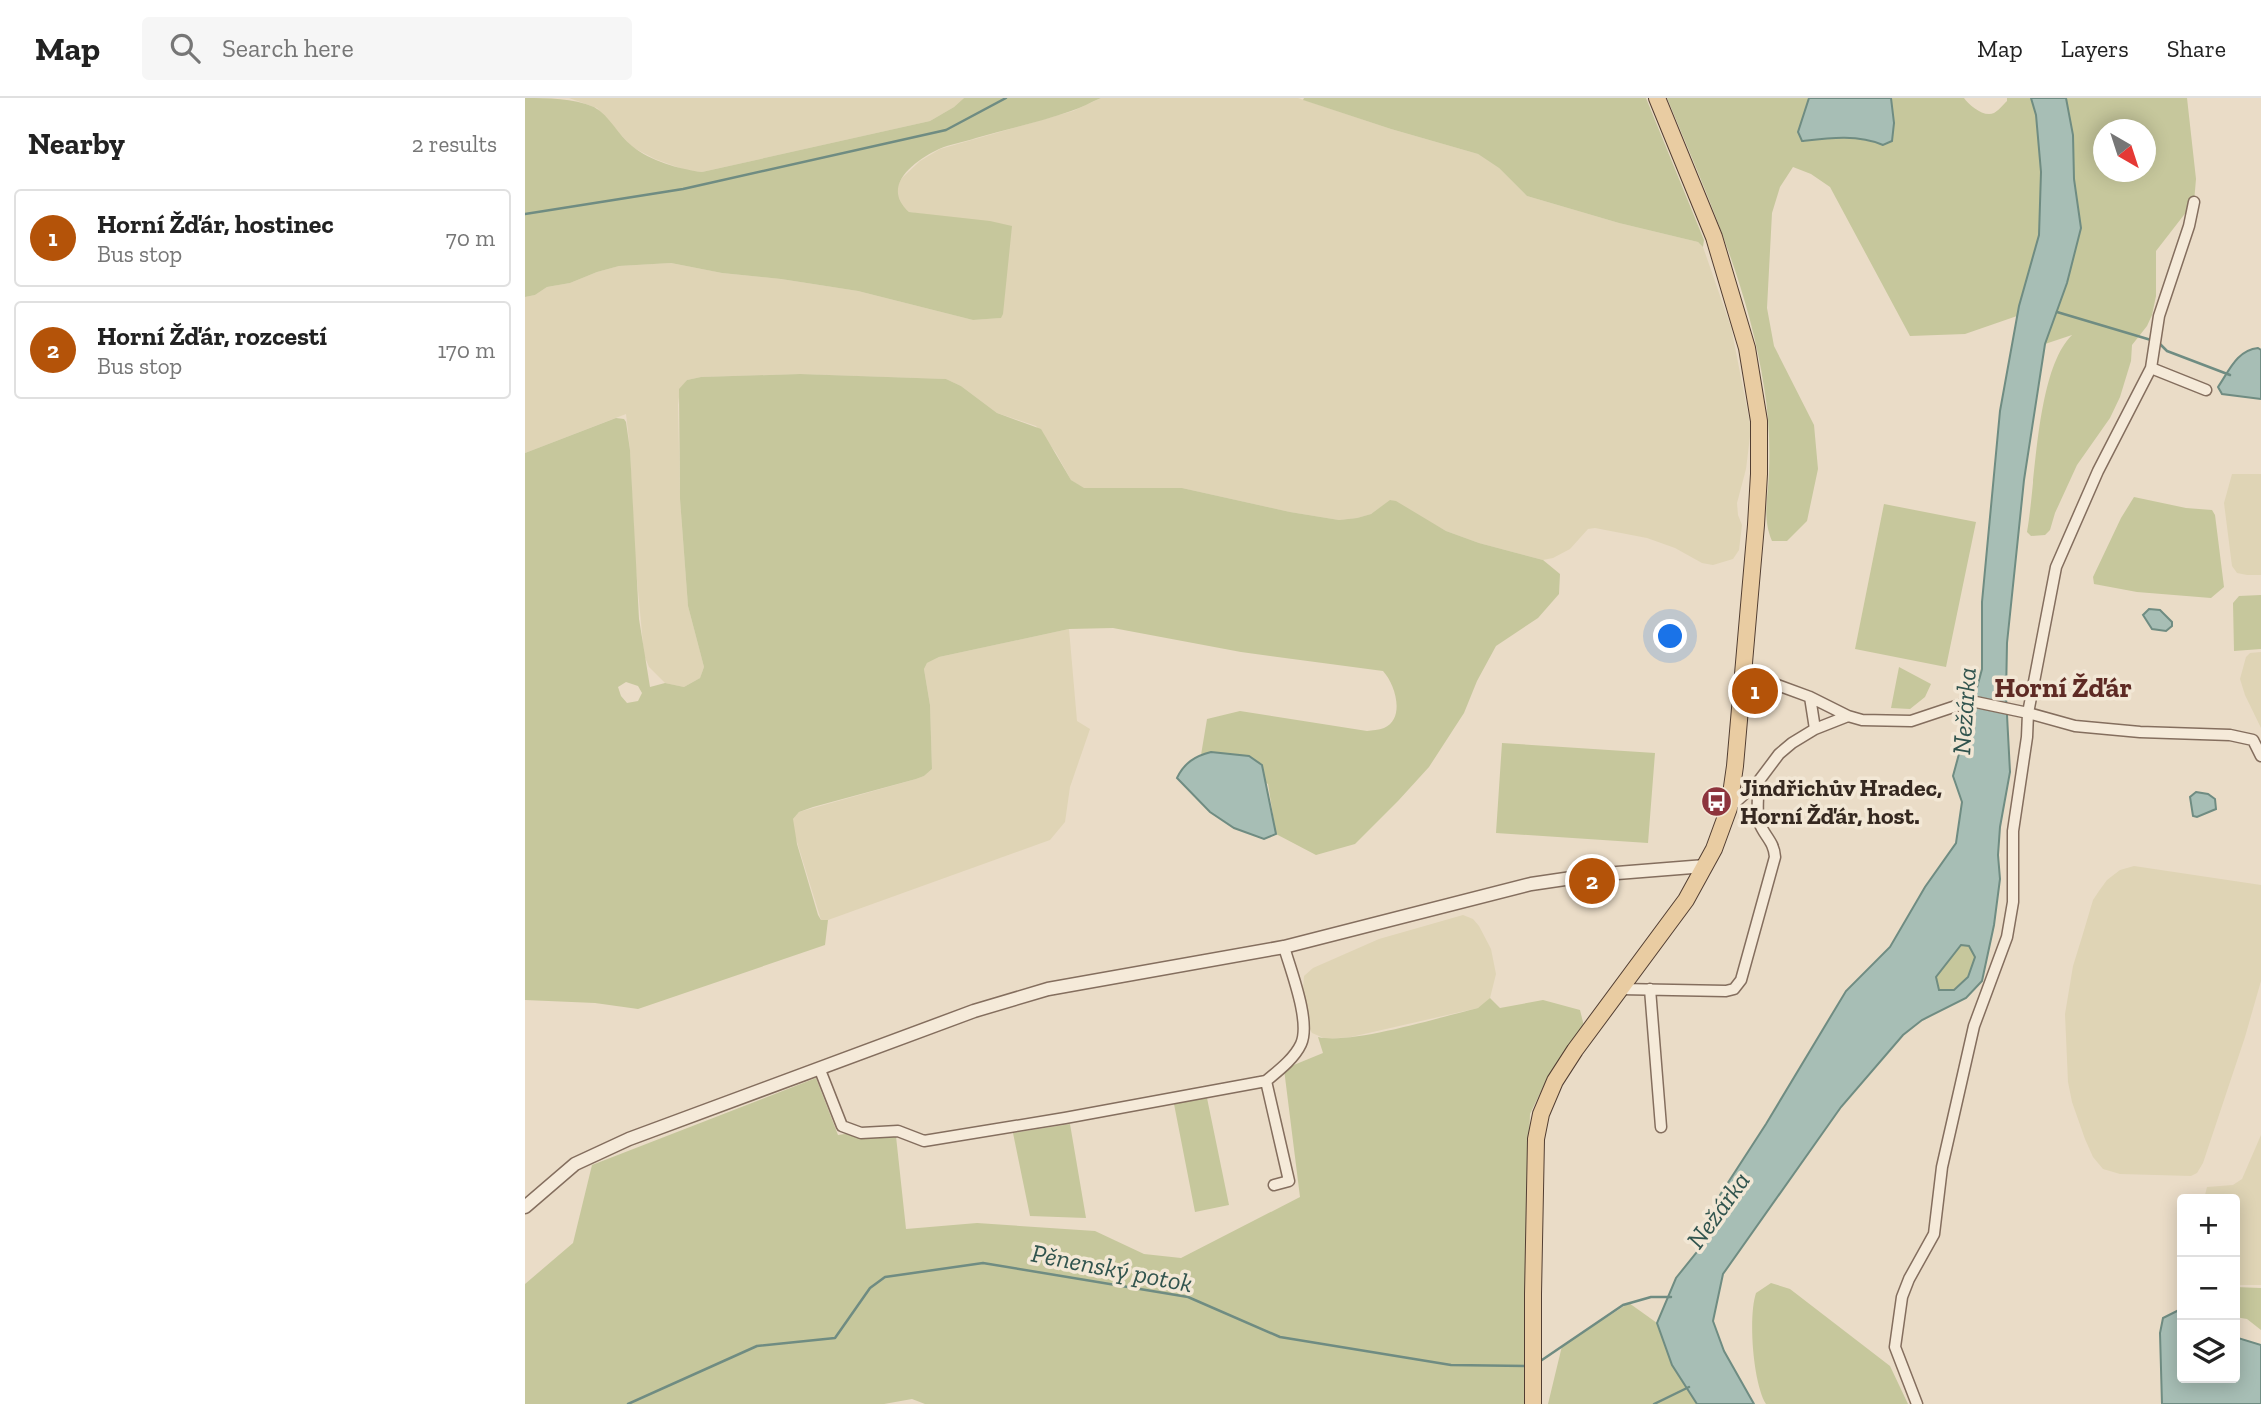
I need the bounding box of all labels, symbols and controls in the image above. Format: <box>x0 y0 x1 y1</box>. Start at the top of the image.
search box <box>142 17 632 80</box>
text: Map <box>35 29 100 68</box>
icon: search <box>166 29 204 67</box>
text: Search here <box>222 32 354 64</box>
text: Map <box>1977 34 2023 63</box>
text: Layers <box>2061 34 2129 63</box>
text: Share <box>2167 34 2226 63</box>
north arrow <box>2093 119 2156 182</box>
text: Nearby <box>28 126 125 162</box>
text: 2 results <box>412 130 497 158</box>
text: Horní Žďár, hostinec <box>97 208 334 240</box>
text: 1 <box>48 224 58 252</box>
text: 70 m <box>446 224 495 252</box>
text: Bus stop <box>97 240 182 268</box>
text: Horní Žďár, rozcestí <box>97 320 327 352</box>
text: 2 <box>47 336 59 364</box>
text: 170 m <box>437 336 495 364</box>
text: Bus stop <box>97 352 182 380</box>
your location <box>1653 619 1687 653</box>
pin: 1 <box>1732 665 1778 717</box>
water label: Nežárka <box>1945 666 1983 756</box>
district label: Horní Žďár <box>1994 671 2132 704</box>
place label: Jindřichův Hradec, Horní Žďár, host. <box>1740 773 1942 830</box>
bus stop icon: Jindřichův Hradec, Horní Žďár, host. <box>1700 785 1734 819</box>
pin: 2 <box>1569 855 1615 907</box>
water label: Nežárka <box>1679 1165 1757 1255</box>
map controls <box>2177 1194 2240 1383</box>
button: + <box>2177 1194 2240 1257</box>
water label: Pěnenský potok <box>1029 1237 1195 1299</box>
button: − <box>2177 1257 2240 1320</box>
button: layers <box>2177 1320 2240 1383</box>

